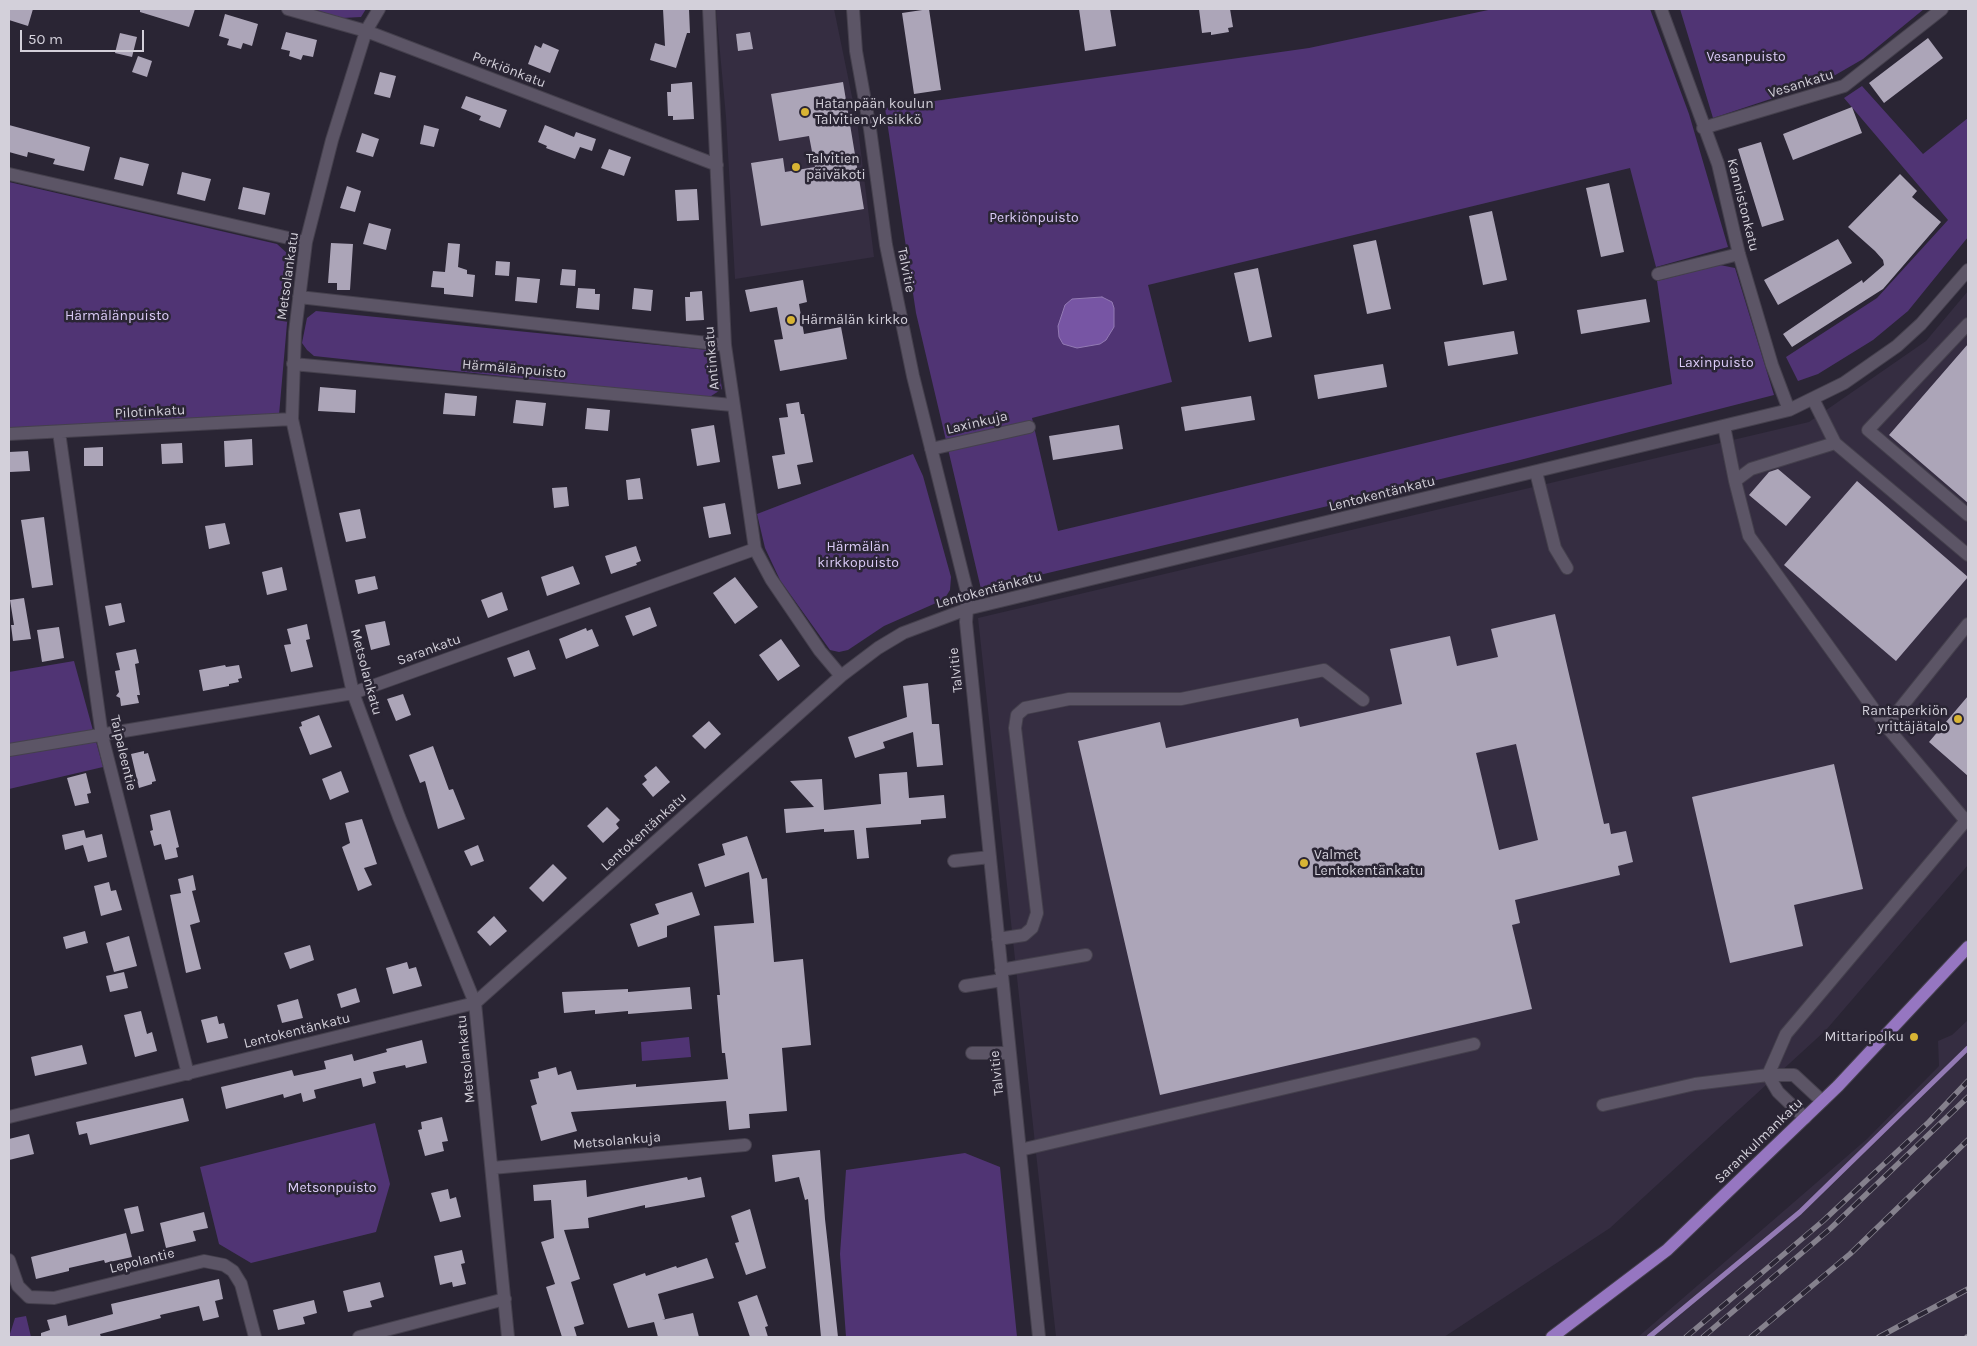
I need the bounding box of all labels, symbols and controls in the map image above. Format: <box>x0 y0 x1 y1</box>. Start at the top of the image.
scale bar <box>22 20 146 52</box>
text: 50 m <box>28 30 63 48</box>
street label: Perkiönkatu <box>470 48 548 92</box>
park label: Vesanpuisto <box>1706 49 1786 65</box>
street label: Vesankatu <box>1766 66 1836 102</box>
place label: Hatanpään koulun Talvitien yksikkö <box>815 96 934 128</box>
marker: Hatanpään koulun Talvitien yksikkö <box>799 106 811 118</box>
place label: Talvitien päiväkoti <box>806 151 866 184</box>
street label: Kannistonkatu <box>1723 157 1763 253</box>
marker: Talvitien päiväkoti <box>790 161 802 173</box>
park label: Perkiönpuisto <box>989 210 1079 226</box>
street label: Metsolankatu <box>274 231 302 321</box>
street label: Talvitie <box>893 246 919 294</box>
park label: Härmälänpuisto <box>65 308 169 324</box>
place label: Härmälän kirkko <box>801 312 908 328</box>
marker: Härmälän kirkko <box>785 314 797 326</box>
street label: Antinkatu <box>701 326 723 390</box>
park label: Laxinpuisto <box>1678 355 1754 371</box>
street label: Härmälänpuisto <box>461 356 567 382</box>
street label: Pilotinkatu <box>114 402 186 422</box>
street label: Laxinkuja <box>945 408 1009 438</box>
street label: Lentokentänkatu <box>1327 473 1437 515</box>
park label: Härmälän kirkkopuisto <box>817 539 899 572</box>
street label: Lentokentänkatu <box>934 568 1044 612</box>
street label: Metsolankatu <box>346 627 386 717</box>
street label: Sarankatu <box>395 631 463 669</box>
street label: Talvitie <box>945 647 967 693</box>
place label: Rantaperkiön yrittäjätalo <box>1862 703 1948 736</box>
marker: Rantaperkiön yrittäjätalo <box>1952 713 1964 725</box>
street label: Taipaleentie <box>106 714 140 792</box>
street label: Lentokentänkatu <box>598 789 690 875</box>
place label: Valmet Lentokentänkatu <box>1314 847 1423 880</box>
marker: Valmet Lentokentänkatu <box>1298 857 1310 869</box>
street label: Lentokentänkatu <box>242 1010 352 1052</box>
street label: Metsolankatu <box>453 1014 479 1104</box>
place label: Mittaripolku <box>1824 1029 1904 1045</box>
marker: Mittaripolku <box>1908 1031 1920 1043</box>
street label: Talvitie <box>986 1050 1008 1096</box>
street label: Sarankulmankatu <box>1711 1095 1807 1187</box>
street label: Metsolankuja <box>573 1129 661 1153</box>
park label: Metsonpuisto <box>288 1180 376 1196</box>
street label: Lepolantie <box>108 1245 176 1277</box>

